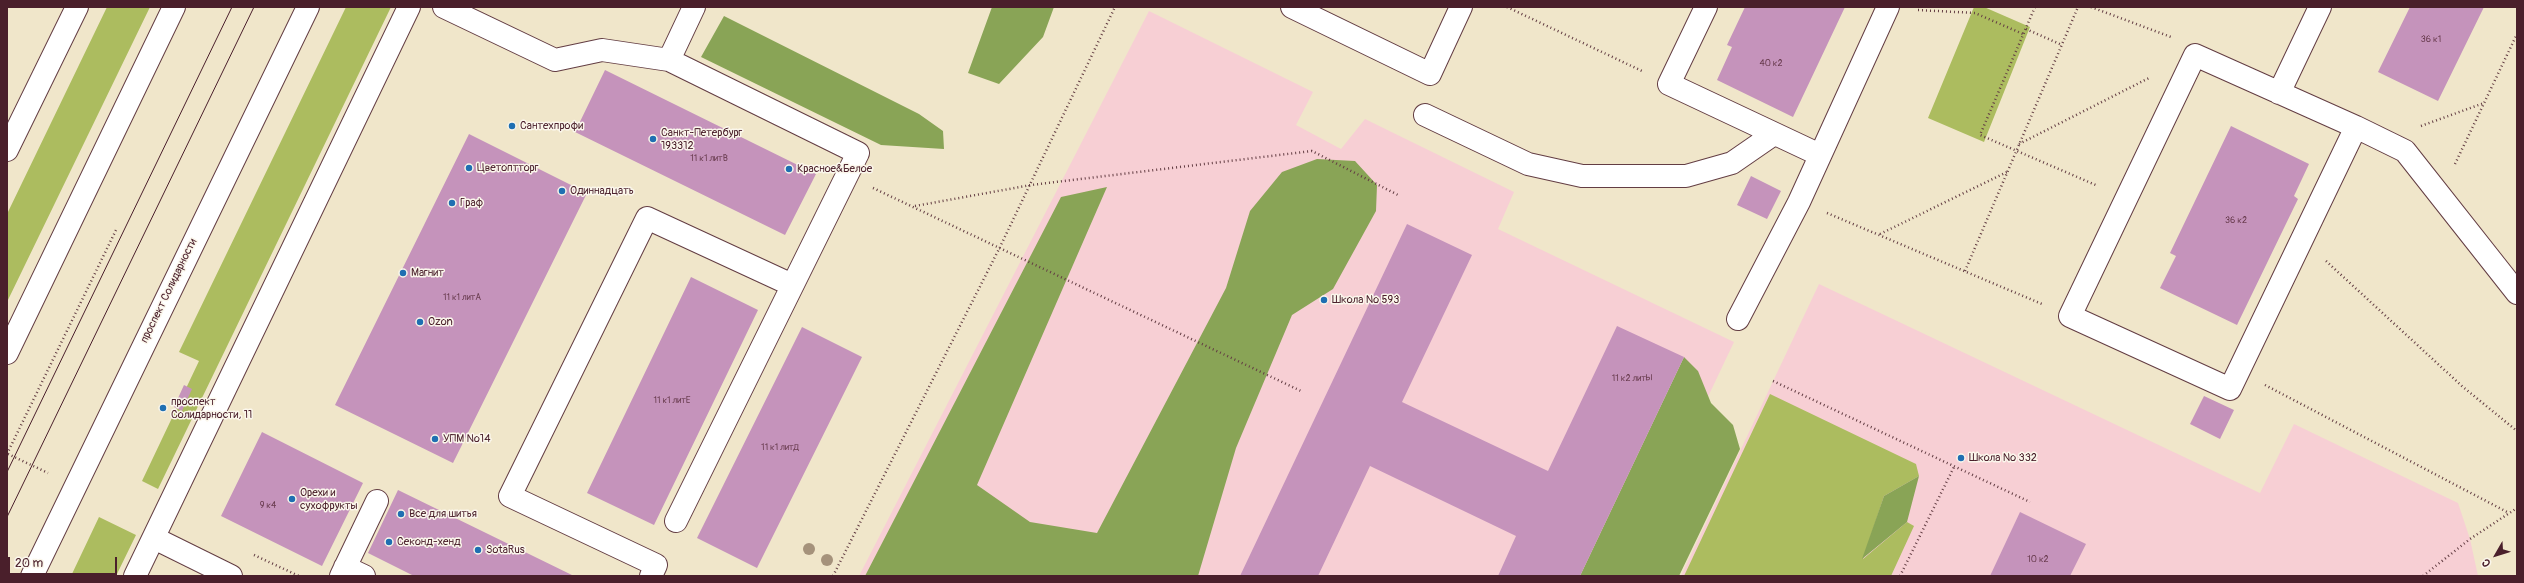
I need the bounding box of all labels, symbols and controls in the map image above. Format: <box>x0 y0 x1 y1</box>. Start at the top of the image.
house number: 36 к1 <box>2421 35 2441 45</box>
house number: 40 к2 <box>1760 59 1782 69</box>
place label: Сантехпрофи <box>520 119 583 133</box>
marker: Сантехпрофи <box>507 121 517 131</box>
place label: Санкт-Петербург 193312 <box>661 126 742 152</box>
marker: Санкт-Петербург 193312 <box>648 134 658 144</box>
house number: 11 к1 литВ <box>690 154 728 164</box>
place label: Цветоптторг <box>477 161 539 175</box>
place label: Красное&Белое <box>797 162 872 176</box>
marker: Цветоптторг <box>464 163 474 173</box>
marker: Красное&Белое <box>784 164 794 174</box>
place label: Одиннадцать <box>570 184 634 198</box>
marker: Одиннадцать <box>557 186 567 196</box>
place label: Граф <box>460 196 483 210</box>
marker: Граф <box>447 198 457 208</box>
house number: 36 к2 <box>2225 216 2247 226</box>
street label: проспект Солидарности <box>138 237 200 345</box>
place label: Магнит <box>411 266 444 280</box>
marker: Магнит <box>398 268 408 278</box>
house number: 11 к1 литА <box>443 293 481 303</box>
place label: Школа № 593 <box>1332 293 1399 307</box>
marker: Школа № 593 <box>1319 295 1329 305</box>
place label: Ozon <box>428 315 453 329</box>
marker: Ozon <box>415 317 425 327</box>
house number: 11 к2 литЫ <box>1612 374 1652 384</box>
place label: проспект Солидарности, 11 <box>171 395 252 421</box>
house number: 11 к1 литЕ <box>653 396 691 406</box>
marker: проспект Солидарности, 11 <box>158 403 168 413</box>
place label: УПМ №14 <box>443 432 491 446</box>
marker: УПМ №14 <box>430 434 440 444</box>
house number: 11 к1 литД <box>761 443 799 453</box>
place label: Школа № 332 <box>1969 451 2037 465</box>
marker: Школа № 332 <box>1956 453 1966 463</box>
place label: Орехи и сухофрукты <box>300 486 358 512</box>
marker: Орехи и сухофрукты <box>287 494 297 504</box>
house number: 9 к4 <box>260 501 276 511</box>
place label: Все для шитья <box>409 507 477 521</box>
marker: Все для шитья <box>396 509 406 519</box>
place label: Секонд-хенд <box>397 535 461 549</box>
north arrow <box>2476 535 2516 575</box>
marker: Секонд-хенд <box>384 537 394 547</box>
place label: SotaRus <box>486 543 525 557</box>
marker: SotaRus <box>473 545 483 555</box>
scale bar <box>10 549 119 575</box>
house number: 10 к2 <box>2027 555 2049 565</box>
text: 20 m <box>15 556 43 571</box>
text: С <box>2479 556 2493 570</box>

